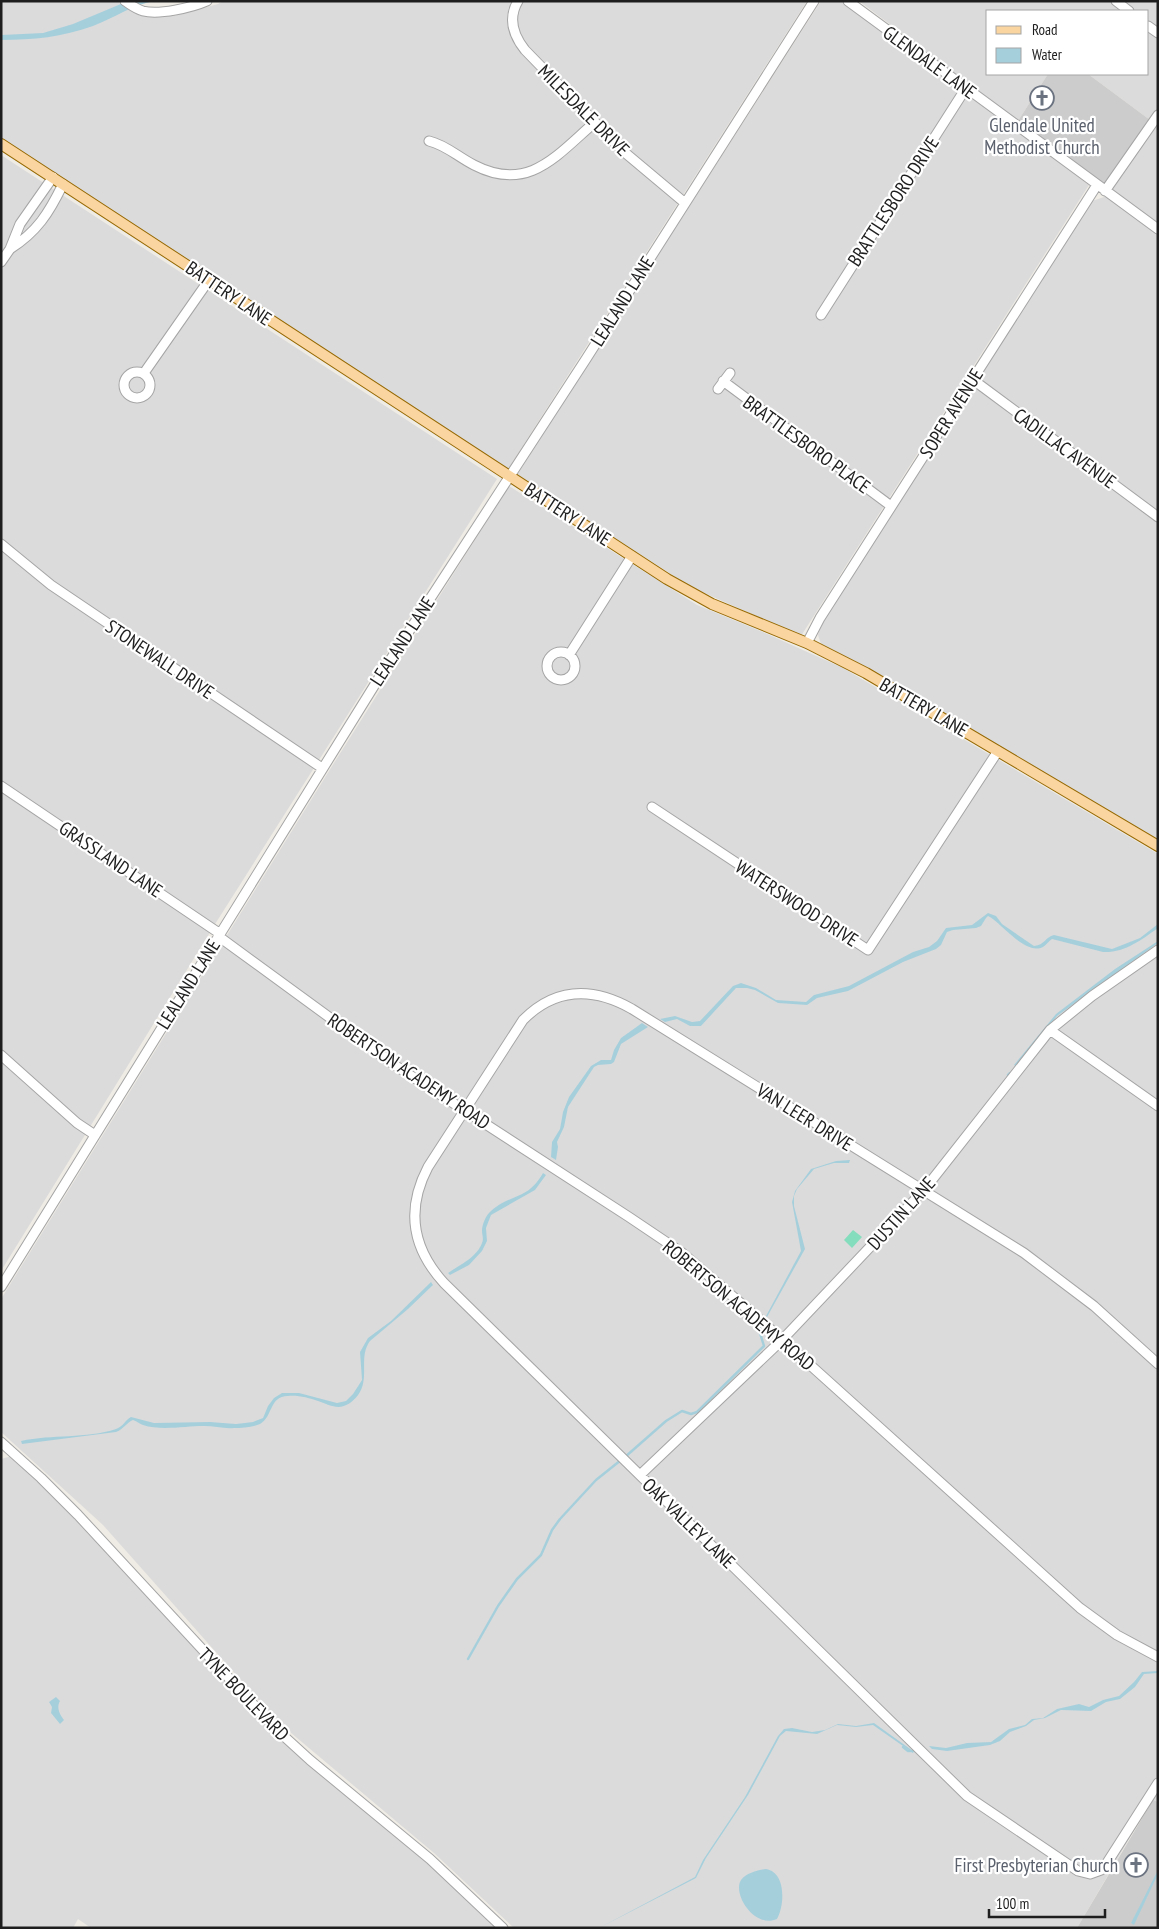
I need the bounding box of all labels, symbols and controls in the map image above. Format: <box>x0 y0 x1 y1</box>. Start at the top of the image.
legend <box>986 10 1149 75</box>
street label: GLENDALE LANE <box>879 20 981 104</box>
text: Road <box>1032 20 1058 39</box>
text: Water <box>1032 45 1063 64</box>
street label: MILESDALE DRIVE <box>533 59 635 161</box>
church icon: Glendale United Methodist Church <box>1029 85 1055 111</box>
place label: Glendale United Methodist Church <box>984 113 1100 159</box>
street label: BRATTLESBORO DRIVE <box>842 132 944 270</box>
street label: LEALAND LANE <box>585 252 659 350</box>
street label: BATTERY LANE <box>182 256 276 330</box>
street label: SOPER AVENUE <box>914 364 988 462</box>
street label: BRATTLESBORO PLACE <box>739 390 875 498</box>
street label: CADILLAC AVENUE <box>1009 403 1121 493</box>
street label: BATTERY LANE <box>520 477 616 551</box>
street label: LEALAND LANE <box>364 592 440 690</box>
street label: STONEWALL DRIVE <box>101 614 219 704</box>
street label: BATTERY LANE <box>875 672 973 742</box>
street label: GRASSLAND LANE <box>55 816 167 902</box>
street label: WATERSWOOD DRIVE <box>731 854 863 952</box>
street label: LEALAND LANE <box>151 935 225 1033</box>
street label: ROBERTSON ACADEMY ROAD <box>323 1008 495 1134</box>
street label: VAN LEER DRIVE <box>752 1077 858 1156</box>
street label: DUSTIN LANE <box>862 1171 940 1255</box>
street label: ROBERTSON ACADEMY ROAD <box>658 1234 820 1376</box>
street label: OAK VALLEY LANE <box>637 1473 741 1573</box>
street label: TYNE BOULEVARD <box>193 1642 295 1746</box>
church icon: First Presbyterian Church <box>1123 1852 1149 1878</box>
place label: First Presbyterian Church <box>955 1853 1118 1877</box>
scale bar <box>989 1886 1105 1918</box>
text: 100 m <box>996 1894 1029 1913</box>

